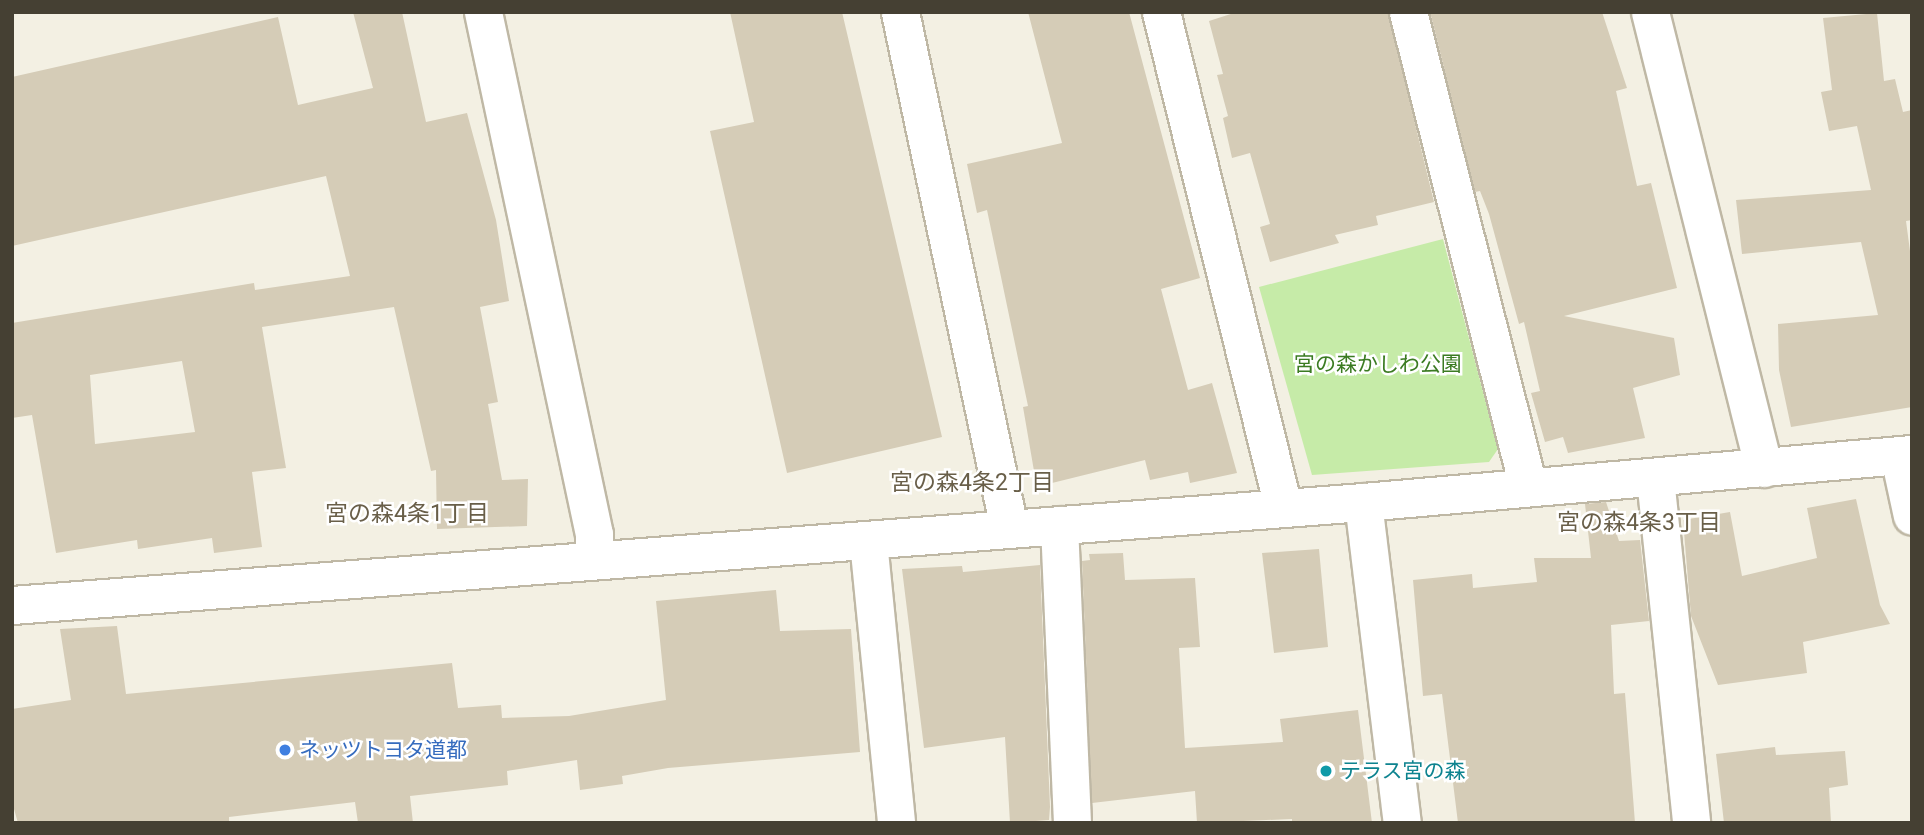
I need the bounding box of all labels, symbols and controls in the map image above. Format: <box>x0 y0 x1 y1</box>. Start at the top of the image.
park label: 宮の森かしわ公園 <box>1294 351 1462 377</box>
district label: 宮の森4条2丁目 <box>890 469 1054 497</box>
district label: 宮の森4条1丁目 <box>325 500 489 528</box>
district label: 宮の森4条3丁目 <box>1557 509 1721 537</box>
place label: ネッツトヨタ道都 <box>299 737 467 763</box>
marker: ネッツトヨタ道都 <box>277 742 293 758</box>
place label: テラス宮の森 <box>1340 758 1466 784</box>
marker: テラス宮の森 <box>1318 763 1334 779</box>

